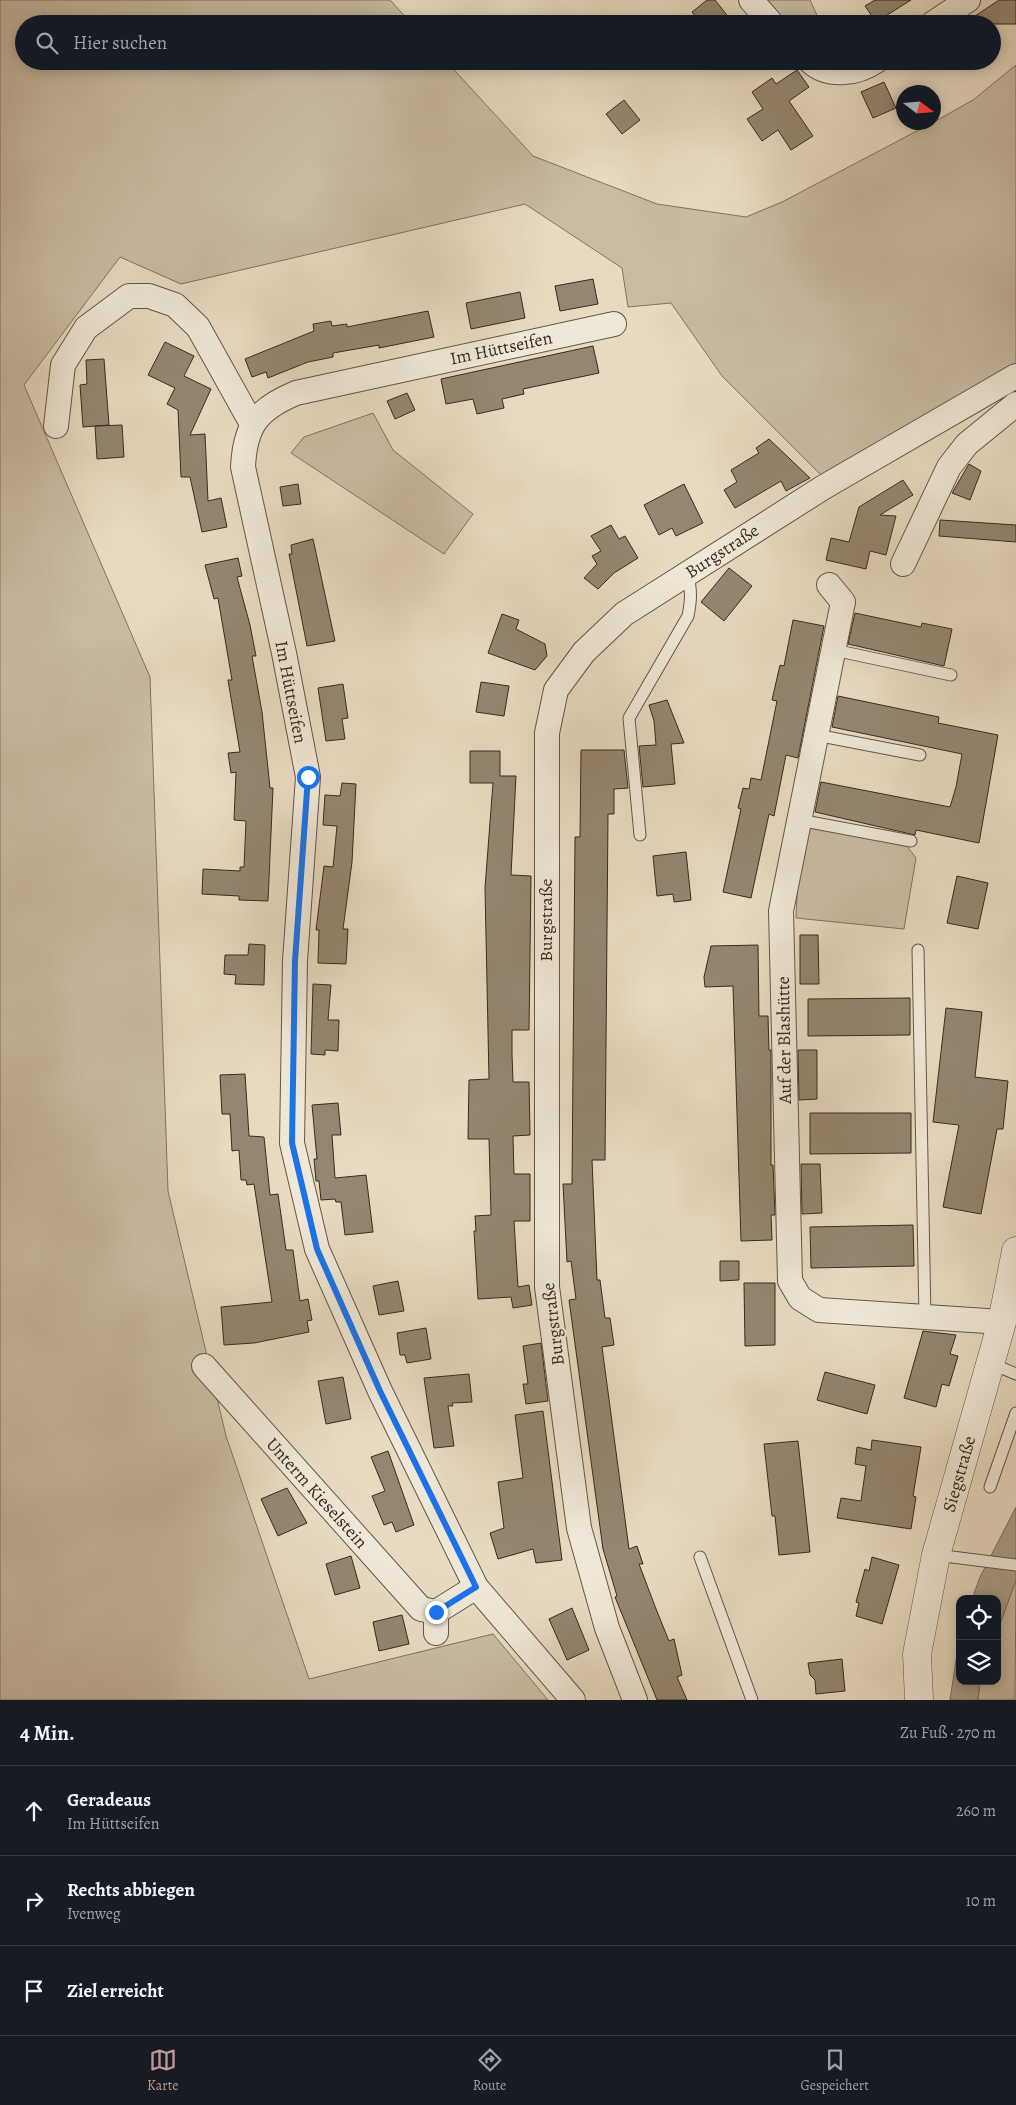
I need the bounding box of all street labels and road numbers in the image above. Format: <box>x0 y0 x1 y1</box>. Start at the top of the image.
street label: Im Hüttseifen <box>448 325 554 371</box>
street label: Burgstraße <box>680 518 764 584</box>
street label: Im Hüttseifen <box>269 639 313 745</box>
street label: Burgstraße <box>534 878 558 962</box>
street label: Auf der Blashütte <box>771 976 797 1105</box>
street label: Burgstraße <box>536 1281 570 1367</box>
street label: Unterm Kieselstein <box>261 1432 373 1554</box>
street label: Siegstraße <box>937 1433 981 1515</box>

